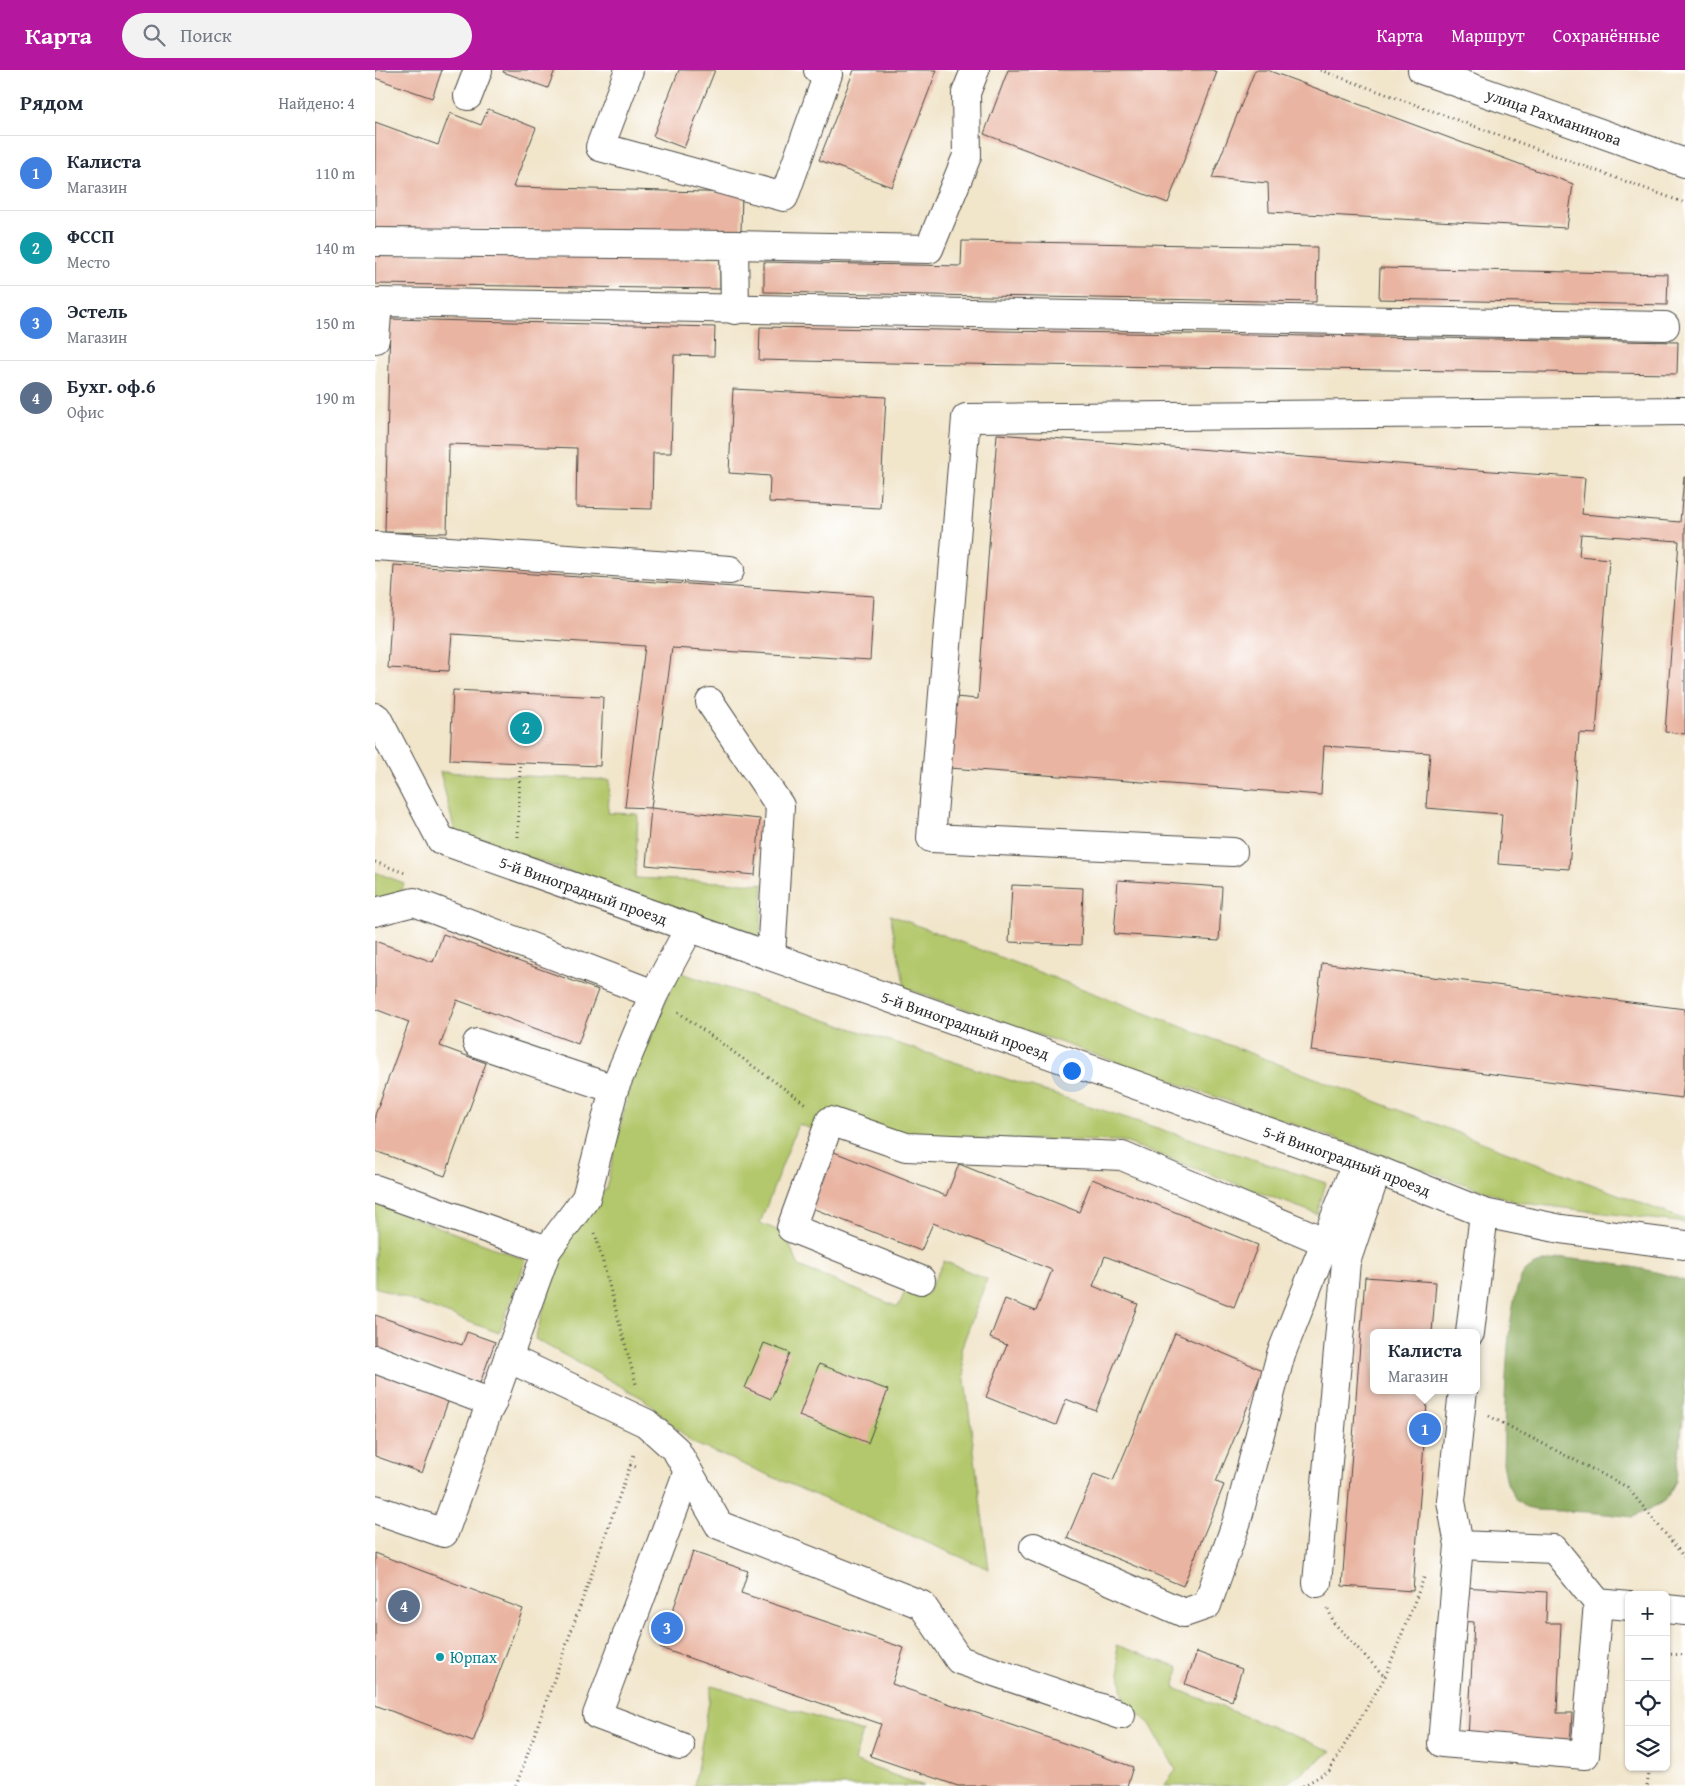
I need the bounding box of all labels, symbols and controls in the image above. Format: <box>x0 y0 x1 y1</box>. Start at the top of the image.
search box <box>122 13 472 58</box>
text: Карта <box>25 18 92 53</box>
icon: search <box>140 21 168 49</box>
text: Поиск <box>180 21 232 49</box>
text: Карта <box>1377 22 1423 49</box>
text: Маршрут <box>1451 22 1525 49</box>
text: Сохранённые <box>1553 22 1660 49</box>
street label: улица Рахманинова <box>1482 81 1625 152</box>
text: Рядом <box>20 87 83 118</box>
text: Найдено: 4 <box>278 91 355 115</box>
text: Калиста <box>67 147 141 175</box>
text: 1 <box>32 161 40 185</box>
text: 110 m <box>315 161 355 185</box>
text: Магазин <box>67 175 127 199</box>
text: ФССП <box>67 222 114 250</box>
text: 2 <box>32 236 40 260</box>
text: 140 m <box>315 236 355 260</box>
text: Место <box>67 250 110 274</box>
text: Эстель <box>67 297 128 325</box>
text: 3 <box>32 311 40 335</box>
text: 150 m <box>315 311 355 335</box>
text: Магазин <box>67 325 127 349</box>
text: Бухг. оф.6 <box>67 372 156 400</box>
text: 4 <box>32 386 40 410</box>
text: 190 m <box>315 386 355 410</box>
text: Офис <box>67 400 104 424</box>
pin: 2 <box>510 709 542 747</box>
street label: 5-й Виноградный проезд <box>496 850 671 931</box>
street label: 5-й Виноградный проезд <box>878 984 1053 1066</box>
your location <box>1059 1058 1085 1084</box>
street label: 5-й Виноградный проезд <box>1260 1119 1434 1202</box>
popup <box>1370 1329 1480 1394</box>
text: Калиста <box>1388 1336 1462 1364</box>
text: Магазин <box>1388 1364 1448 1388</box>
pin: 1 <box>1409 1410 1441 1448</box>
pin: 4 <box>388 1587 420 1625</box>
map controls <box>1625 1591 1670 1771</box>
button: + <box>1625 1591 1670 1636</box>
pin: 3 <box>651 1609 683 1647</box>
button: − <box>1625 1636 1670 1681</box>
place label: Юрпах <box>450 1645 498 1669</box>
marker: Юрпах <box>434 1651 446 1663</box>
button: locate <box>1625 1681 1670 1726</box>
button: layers <box>1625 1726 1670 1771</box>

